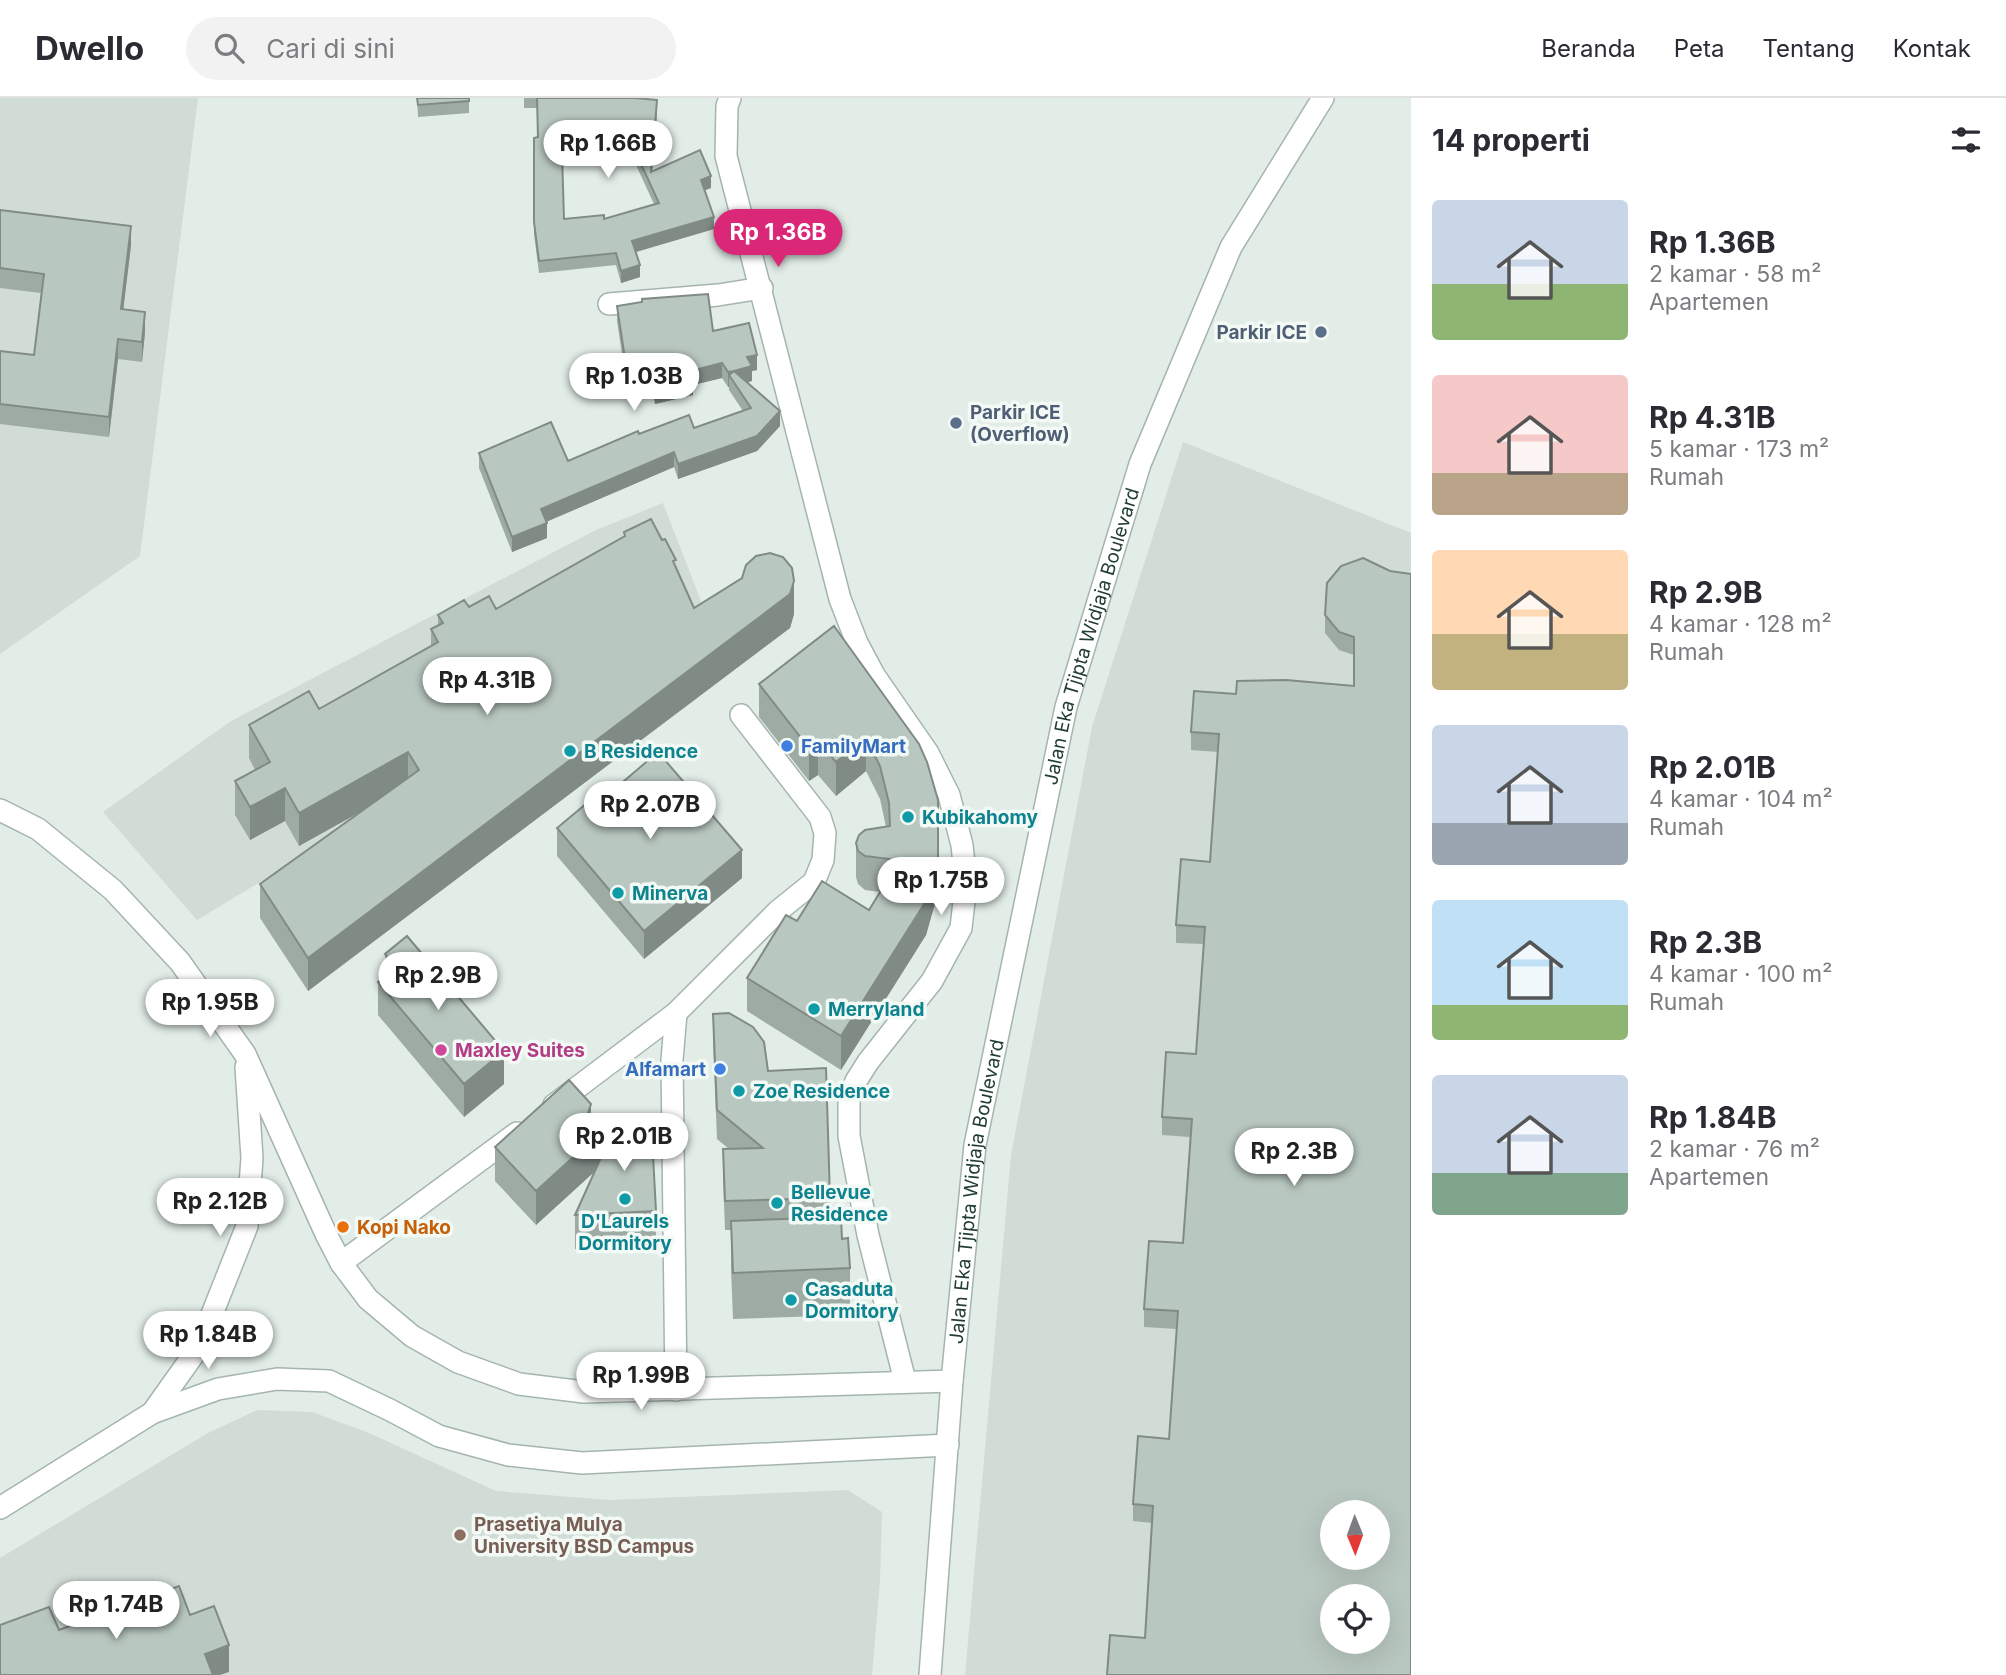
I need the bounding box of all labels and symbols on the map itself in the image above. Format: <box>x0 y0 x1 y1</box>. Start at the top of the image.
pin: Rp 1.66B <box>536 120 680 180</box>
pin: Rp 1.36B <box>706 209 850 269</box>
place label: Parkir ICE <box>1217 321 1307 344</box>
marker: Parkir ICE <box>1313 324 1329 340</box>
pin: Rp 1.03B <box>562 354 706 413</box>
place label: Parkir ICE (Overflow) <box>970 401 1070 446</box>
marker: Parkir ICE (Overflow) <box>948 415 964 431</box>
street label: Jalan Eka Tjipta Widjaja Boulevard <box>1039 485 1144 787</box>
pin: Rp 4.31B <box>415 658 559 717</box>
place label: FamilyMart <box>801 735 906 758</box>
marker: FamilyMart <box>779 738 795 754</box>
place label: B Residence <box>584 740 698 763</box>
marker: B Residence <box>562 743 578 759</box>
pin: Rp 2.07B <box>578 782 722 841</box>
place label: Kubikahomy <box>922 806 1039 829</box>
marker: Kubikahomy <box>900 809 916 825</box>
pin: Rp 1.75B <box>869 858 1013 917</box>
place label: Minerva <box>632 882 708 905</box>
marker: Minerva <box>610 885 626 901</box>
pin: Rp 2.9B <box>373 953 503 1012</box>
pin: Rp 1.95B <box>138 979 282 1039</box>
place label: Merryland <box>828 998 924 1021</box>
marker: Merryland <box>806 1001 822 1017</box>
street label: Jalan Eka Tjipta Widjaja Boulevard <box>944 1037 1008 1345</box>
place label: Maxley Suites <box>455 1039 585 1062</box>
marker: Maxley Suites <box>433 1042 449 1058</box>
place label: Alfamart <box>625 1058 706 1081</box>
marker: Alfamart <box>712 1061 728 1077</box>
place label: Zoe Residence <box>753 1080 890 1103</box>
marker: Zoe Residence <box>731 1083 747 1099</box>
pin: Rp 2.01B <box>552 1114 696 1173</box>
pin: Rp 2.3B <box>1229 1128 1359 1188</box>
pin: Rp 2.12B <box>148 1178 292 1238</box>
place label: Bellevue Residence <box>791 1181 888 1226</box>
marker: D'Laurels Dormitory <box>617 1191 633 1207</box>
marker: Bellevue Residence <box>769 1195 785 1211</box>
place label: D'Laurels Dormitory <box>578 1210 672 1255</box>
place label: Kopi Nako <box>357 1216 451 1239</box>
marker: Kopi Nako <box>335 1219 351 1235</box>
place label: Casaduta Dormitory <box>805 1278 899 1323</box>
marker: Casaduta Dormitory <box>783 1292 799 1308</box>
pin: Rp 1.84B <box>136 1312 280 1371</box>
pin: Rp 1.99B <box>569 1352 713 1412</box>
north arrow <box>1320 1500 1390 1570</box>
place label: Prasetiya Mulya University BSD Campus <box>474 1513 694 1558</box>
marker: Prasetiya Mulya University BSD Campus <box>452 1527 468 1543</box>
pin: Rp 1.74B <box>44 1582 188 1641</box>

